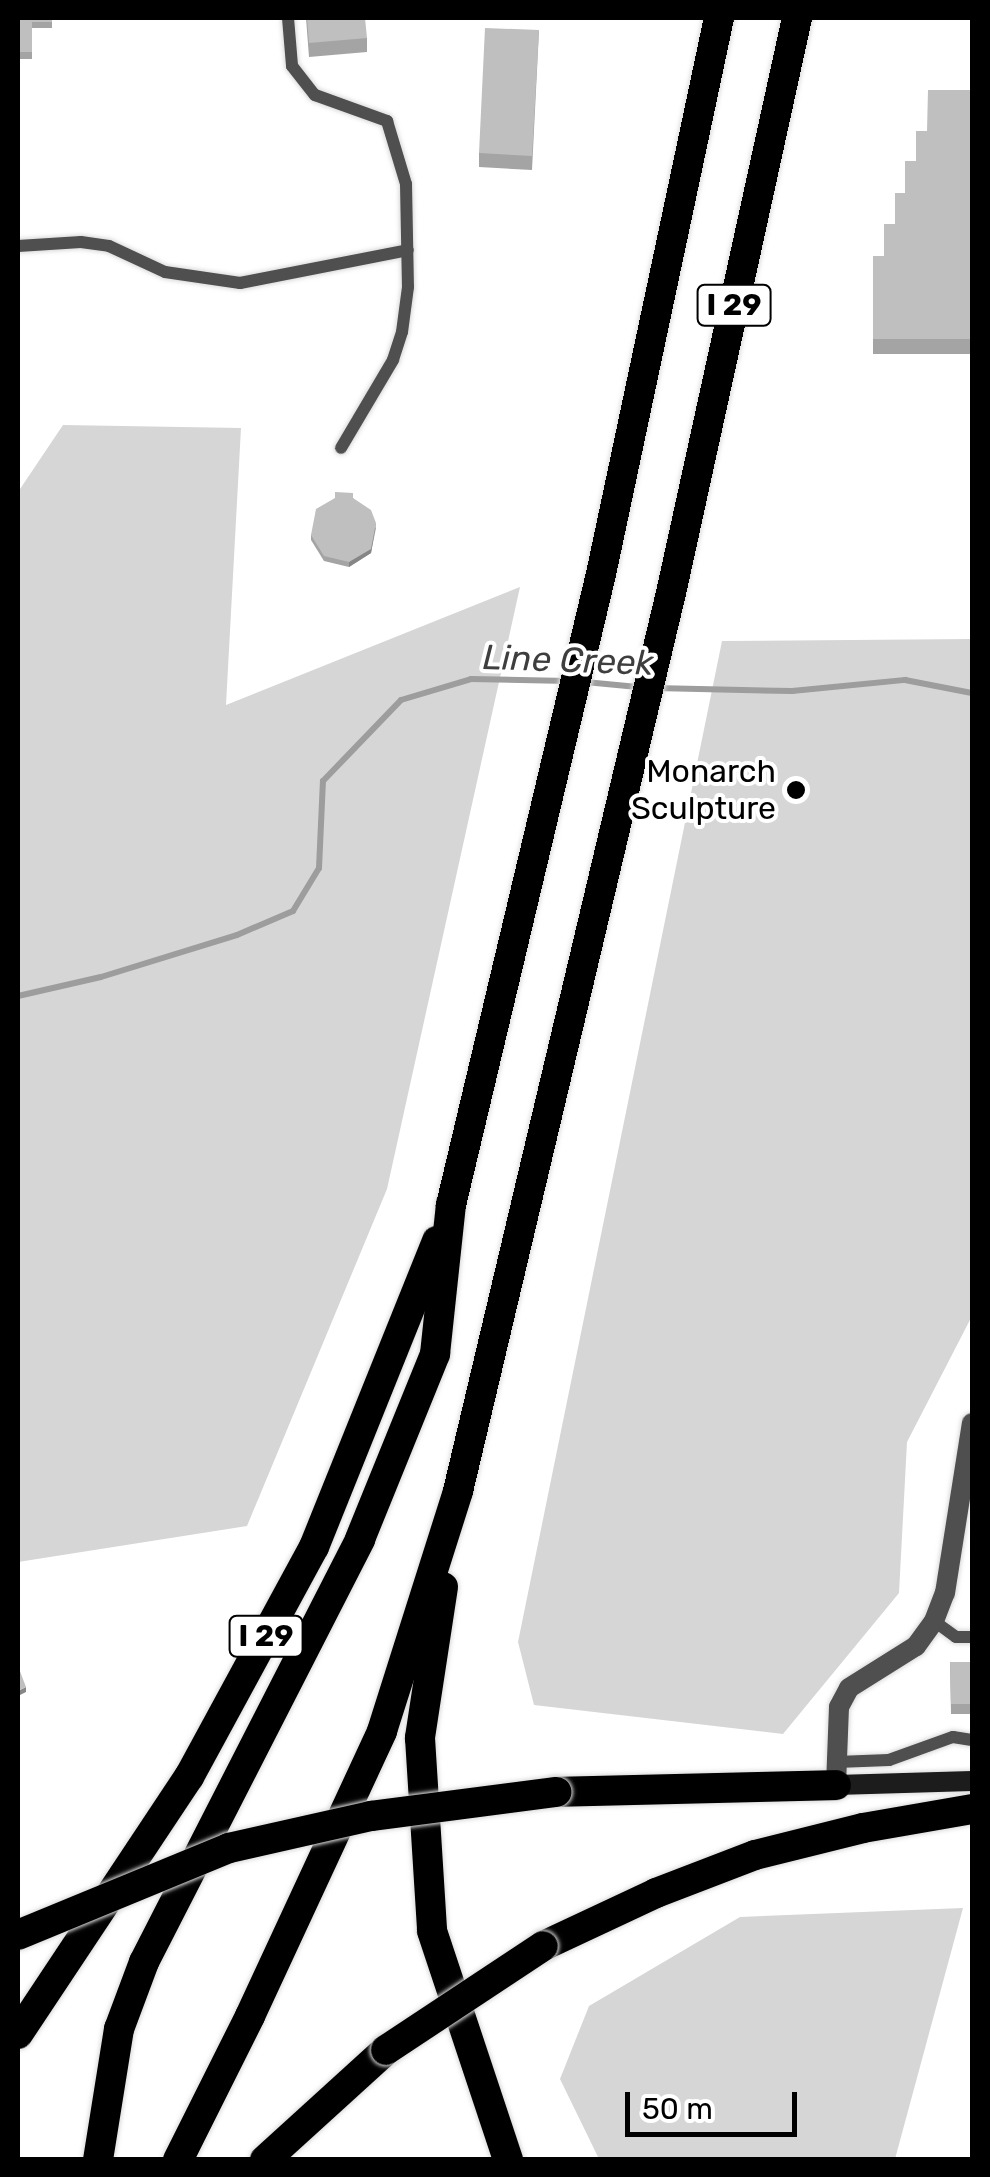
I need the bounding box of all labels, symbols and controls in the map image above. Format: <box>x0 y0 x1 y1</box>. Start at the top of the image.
road number: I 29 <box>696 280 772 330</box>
water label: Line Creek <box>482 636 654 684</box>
place label: Monarch Sculpture <box>631 753 776 828</box>
marker: Monarch Sculpture <box>785 779 807 801</box>
road number: I 29 <box>228 1611 304 1661</box>
scale bar <box>630 2072 802 2134</box>
text: 50 m <box>642 2091 713 2127</box>

